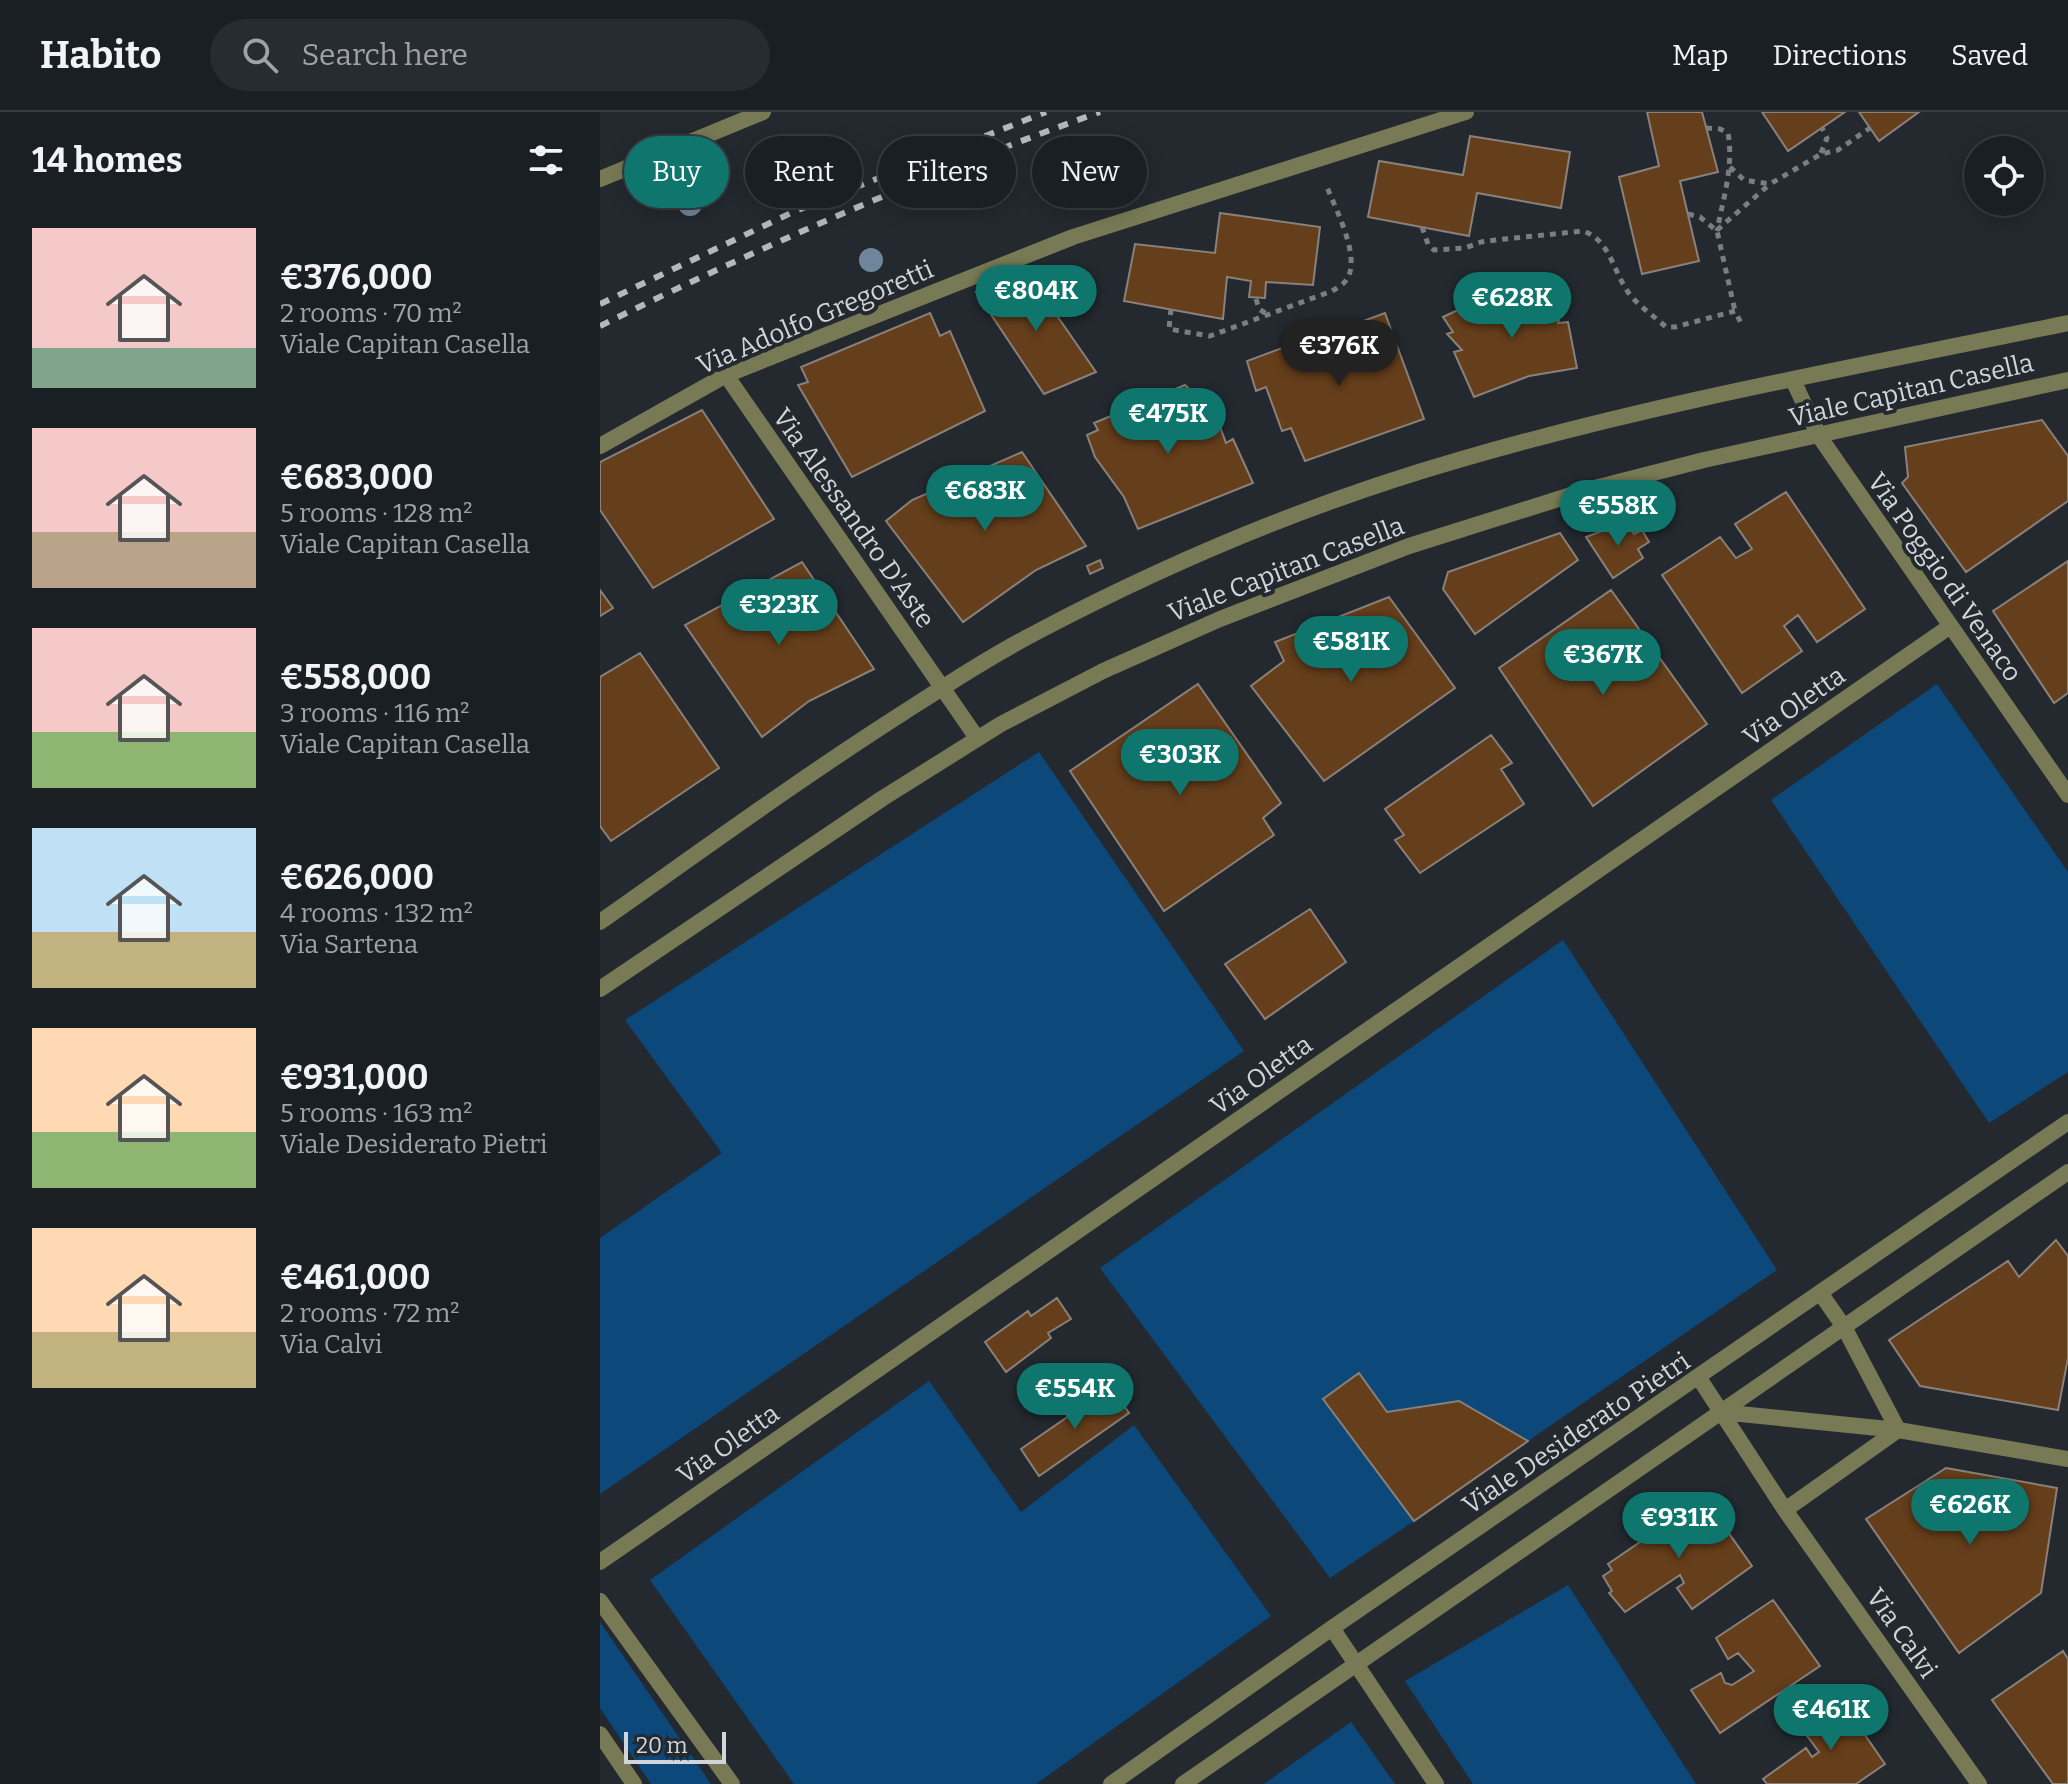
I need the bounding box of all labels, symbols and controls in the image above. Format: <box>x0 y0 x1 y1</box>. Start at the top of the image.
search box <box>210 19 770 91</box>
text: Habito <box>40 32 162 78</box>
icon: search <box>238 33 282 77</box>
text: Search here <box>302 37 468 73</box>
text: Map <box>1672 39 1728 72</box>
text: Directions <box>1772 39 1907 72</box>
text: Saved <box>1951 39 2028 72</box>
chip: Buy <box>624 136 729 208</box>
chip: Rent <box>745 136 862 208</box>
chip: Filters <box>878 136 1016 208</box>
chip: New <box>1032 136 1147 208</box>
map controls <box>1964 136 2044 216</box>
button: locate <box>1964 136 2044 216</box>
icon: filters <box>524 138 568 182</box>
text: 14 homes <box>32 140 183 181</box>
street label: Via Adolfo Gregoretti <box>692 254 938 381</box>
text: €376,000 <box>280 257 433 298</box>
icon: home <box>96 260 192 356</box>
pin: €804K <box>980 265 1092 333</box>
pin: €628K <box>1456 272 1568 340</box>
text: €804K <box>994 275 1078 306</box>
text: €628K <box>1471 282 1553 313</box>
text: 2 rooms · 70 m² <box>280 298 462 329</box>
pin: €376K <box>1283 320 1395 388</box>
text: Viale Capitan Casella <box>280 329 530 360</box>
text: €376K <box>1299 330 1379 361</box>
street label: Viale Capitan Casella <box>1786 347 2036 434</box>
pin: €475K <box>1112 388 1224 456</box>
text: €475K <box>1128 398 1208 429</box>
street label: Via Alessandro D'Aste <box>766 403 941 634</box>
text: €683,000 <box>280 457 434 498</box>
icon: home <box>96 460 192 556</box>
pin: €683K <box>929 465 1041 533</box>
street label: Via Poggio di Venaco <box>1861 467 2028 688</box>
text: €683K <box>944 475 1026 506</box>
pin: €558K <box>1562 480 1674 548</box>
text: €558K <box>1578 490 1658 521</box>
text: 5 rooms · 128 m² <box>280 498 473 529</box>
street label: Viale Capitan Casella <box>1164 510 1408 629</box>
text: Viale Capitan Casella <box>280 529 530 560</box>
pin: €323K <box>723 579 835 647</box>
text: €323K <box>739 589 819 620</box>
pin: €581K <box>1295 616 1407 684</box>
text: €581K <box>1312 626 1390 657</box>
pin: €367K <box>1547 629 1659 697</box>
text: €367K <box>1563 639 1643 670</box>
text: €558,000 <box>280 657 431 698</box>
icon: home <box>96 660 192 756</box>
street label: Via Oletta <box>1737 660 1851 753</box>
text: 3 rooms · 116 m² <box>280 698 470 729</box>
text: Viale Capitan Casella <box>280 729 530 760</box>
pin: €303K <box>1124 729 1236 797</box>
text: €303K <box>1139 739 1221 770</box>
text: €626,000 <box>280 857 434 898</box>
icon: home <box>96 860 192 956</box>
text: 4 rooms · 132 m² <box>280 898 473 929</box>
text: Via Sartena <box>280 929 418 960</box>
street label: Via Oletta <box>1204 1029 1318 1122</box>
text: €931,000 <box>280 1057 429 1098</box>
icon: home <box>96 1060 192 1156</box>
text: 5 rooms · 163 m² <box>280 1098 473 1129</box>
text: Viale Desiderato Pietri <box>280 1129 548 1160</box>
text: €461,000 <box>280 1257 430 1298</box>
icon: home <box>96 1260 192 1356</box>
text: 2 rooms · 72 m² <box>280 1298 460 1329</box>
text: Via Calvi <box>280 1329 382 1360</box>
street label: Viale Desiderato Pietri <box>1457 1346 1696 1521</box>
pin: €554K <box>1019 1363 1131 1431</box>
text: €554K <box>1035 1373 1115 1404</box>
street label: Via Oletta <box>671 1398 785 1491</box>
pin: €626K <box>1914 1479 2026 1547</box>
text: €626K <box>1929 1489 2011 1520</box>
pin: €931K <box>1623 1492 1735 1560</box>
text: €931K <box>1640 1502 1718 1533</box>
street label: Via Calvi <box>1860 1582 1944 1684</box>
pin: €461K <box>1775 1684 1887 1752</box>
text: €461K <box>1792 1694 1870 1725</box>
scale bar <box>624 1728 726 1764</box>
text: 20 m <box>636 1732 687 1759</box>

